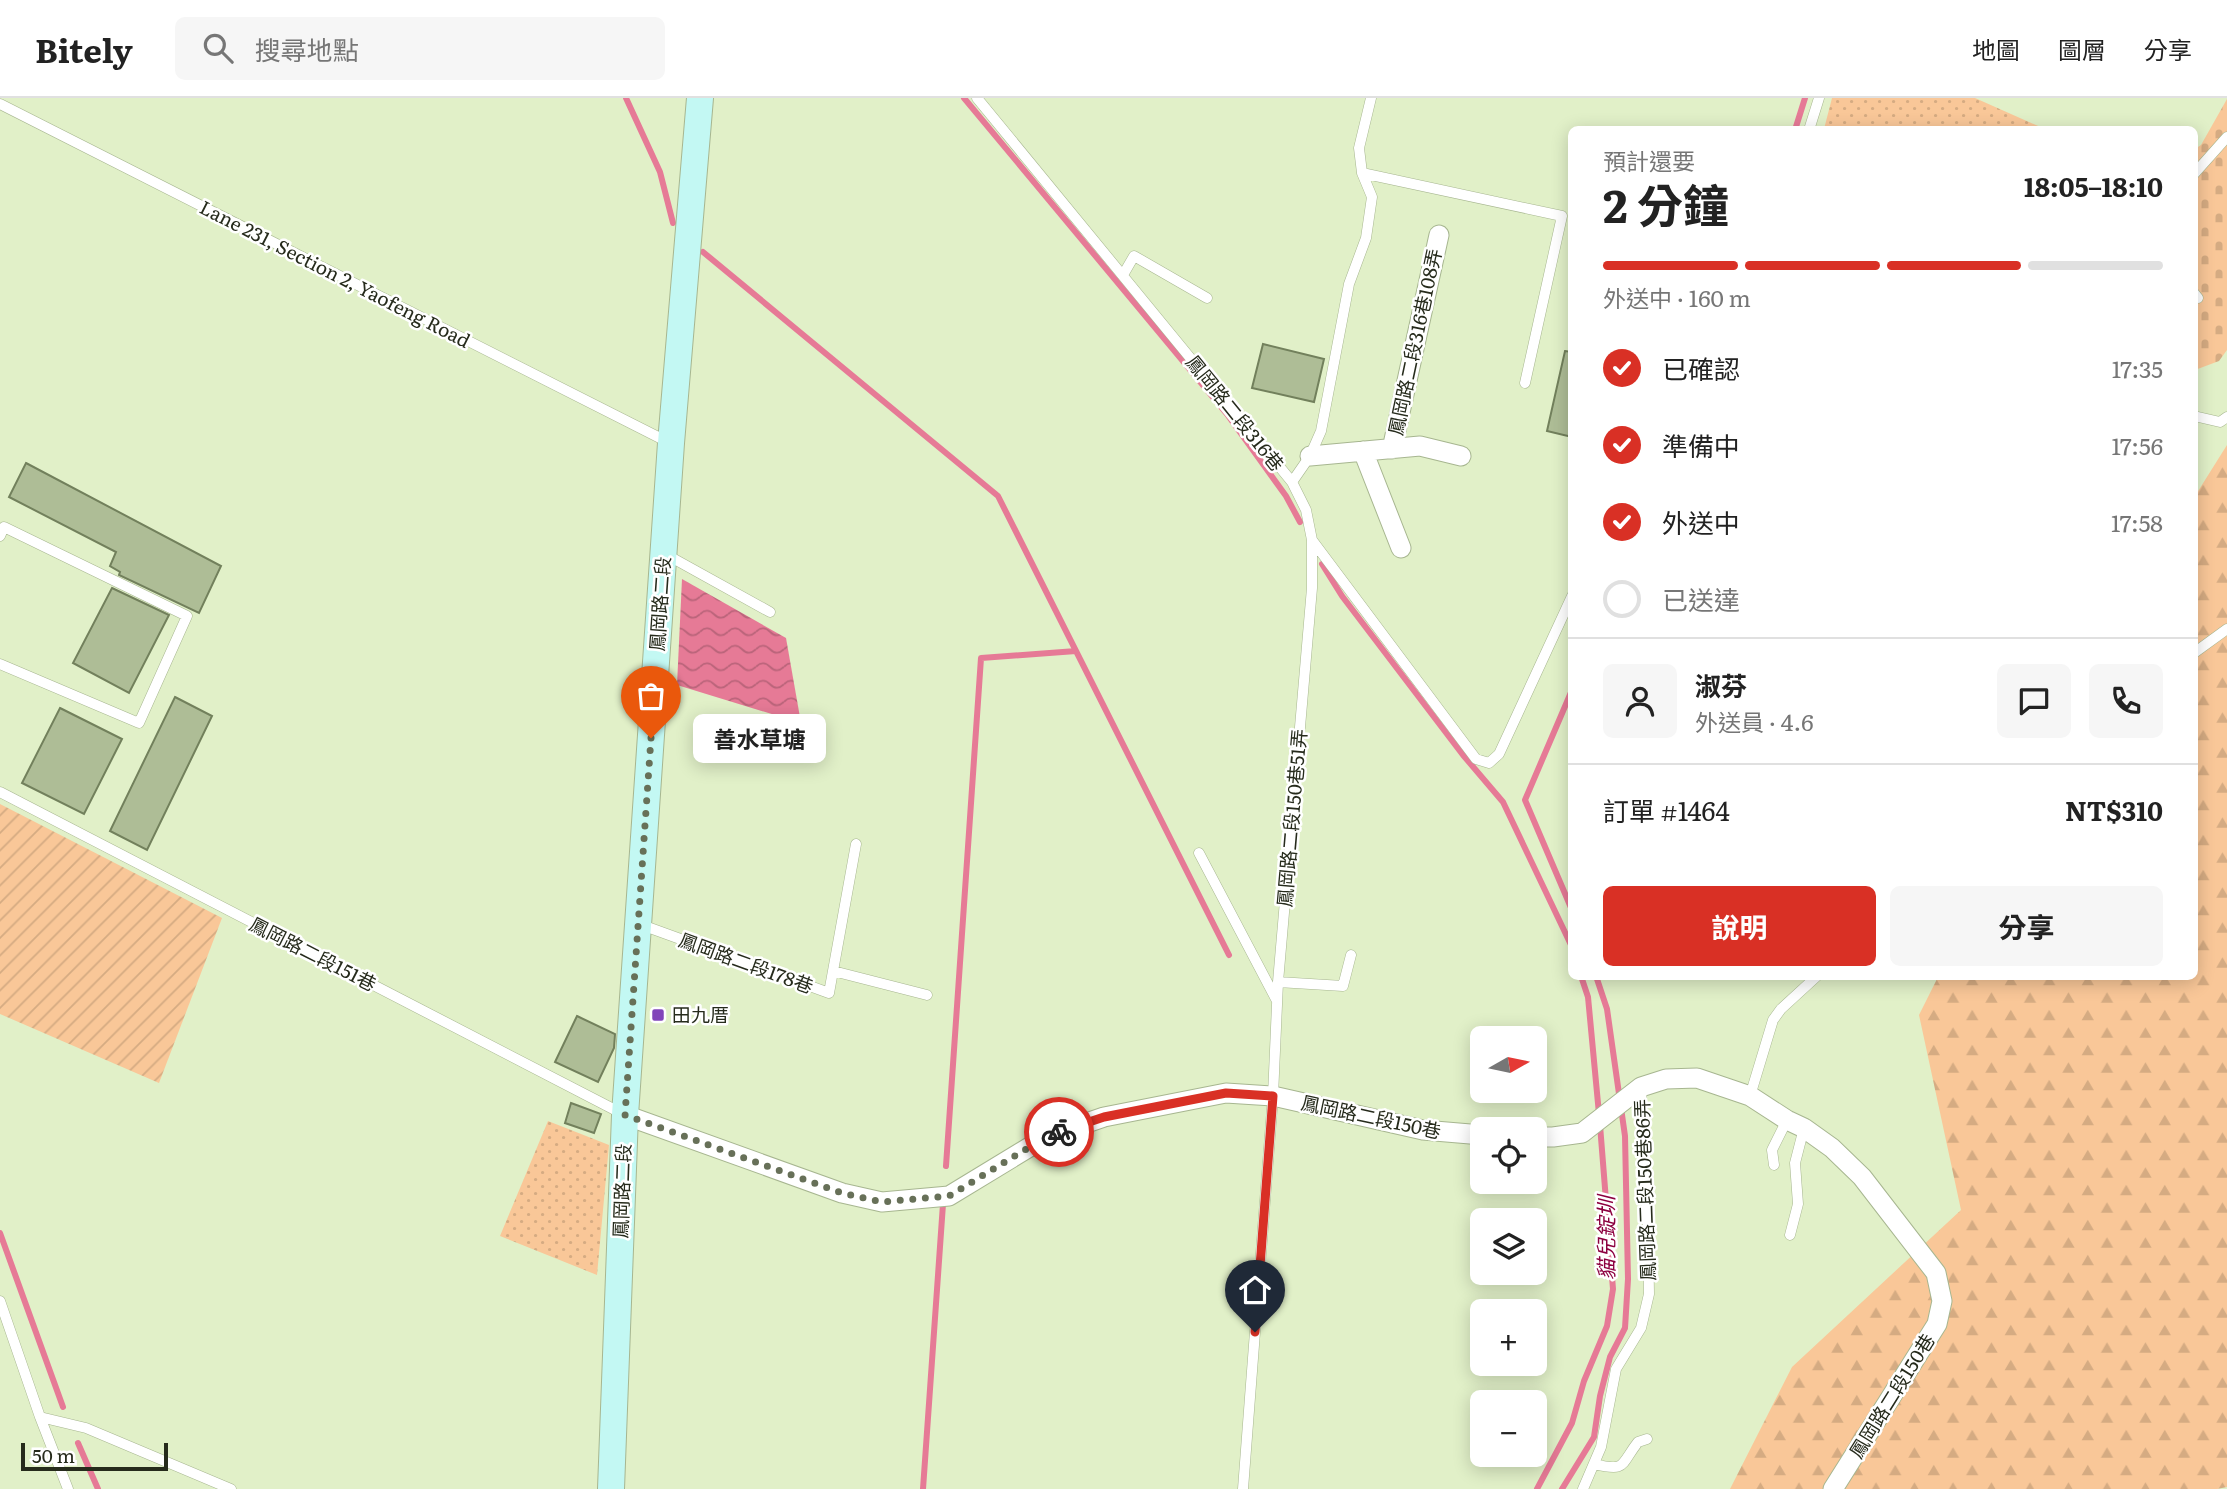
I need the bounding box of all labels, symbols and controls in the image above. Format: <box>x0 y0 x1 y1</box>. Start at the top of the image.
search box <box>175 17 665 80</box>
text: Bitely <box>35 24 133 73</box>
icon: search <box>199 29 237 67</box>
text: 搜尋地點 <box>255 29 359 68</box>
text: 地圖 <box>1972 31 2020 66</box>
text: 圖層 <box>2058 31 2106 66</box>
text: 分享 <box>2144 31 2192 66</box>
text: 預計還要 <box>1603 143 1695 177</box>
text: 18:05–18:10 <box>2024 166 2163 205</box>
text: 2 分鐘 <box>1603 169 1729 237</box>
street label: Lane 231, Section 2, Yaofeng Road <box>195 192 476 354</box>
street label: 鳳岡路二段316巷108弄 <box>1381 246 1448 438</box>
text: 外送中 · 160 m <box>1603 280 1751 314</box>
street label: 鳳岡路二段316巷 <box>1180 348 1291 476</box>
text: 已確認 <box>1662 348 1740 387</box>
icon: check <box>1603 349 1641 387</box>
text: 17:35 <box>2112 351 2163 385</box>
text: 準備中 <box>1662 425 1740 464</box>
icon: check <box>1603 426 1641 464</box>
text: 17:56 <box>2111 428 2163 462</box>
text: 外送中 <box>1662 502 1740 541</box>
icon: check <box>1603 503 1641 541</box>
text: 17:58 <box>2111 505 2163 539</box>
street label: 鳳岡路二段 <box>642 556 676 652</box>
text: 已送達 <box>1662 579 1740 618</box>
button: person <box>1603 664 1677 738</box>
button: chat <box>1997 664 2071 738</box>
button: phone <box>2089 664 2163 738</box>
text: 淑芬 <box>1695 665 1747 704</box>
pin <box>621 666 681 738</box>
icon: bag <box>632 677 670 715</box>
text: 外送員 · 4.6 <box>1695 704 1814 738</box>
callout: 善水草塘 <box>693 714 826 762</box>
text: 善水草塘 <box>714 721 806 755</box>
street label: 鳳岡路二段150巷51弄 <box>1269 728 1313 908</box>
text: 訂單 #1464 <box>1603 790 1730 829</box>
text: NT$310 <box>2065 790 2163 829</box>
button: 說明 <box>1603 886 1876 966</box>
button: 分享 <box>1890 886 2163 966</box>
street label: 鳳岡路二段151巷 <box>245 909 382 997</box>
street label: 鳳岡路二段178巷 <box>675 925 818 999</box>
place label: 田九厝 <box>672 1000 729 1028</box>
marker: 田九厝 <box>650 1007 666 1023</box>
north arrow <box>1470 1026 1547 1102</box>
map controls <box>1470 1026 1547 1467</box>
street label: 鳳岡路二段150巷 <box>1299 1088 1444 1145</box>
courier <box>1024 1097 1094 1167</box>
street label: 鳳岡路二段150巷86弄 <box>1627 1099 1661 1281</box>
icon: bike <box>1040 1113 1078 1151</box>
button: locate <box>1470 1117 1547 1194</box>
street label: 鳳岡路二段 <box>605 1143 637 1239</box>
water label: 貓兒錠圳 <box>1589 1193 1620 1280</box>
button: layers <box>1470 1208 1547 1285</box>
pin <box>1225 1260 1285 1332</box>
icon: home <box>1236 1271 1274 1309</box>
button: + <box>1470 1299 1547 1376</box>
street label: 鳳岡路二段150巷 <box>1842 1328 1941 1463</box>
button: − <box>1470 1390 1547 1467</box>
scale bar <box>21 1440 168 1472</box>
text: 50 m <box>32 1441 75 1469</box>

